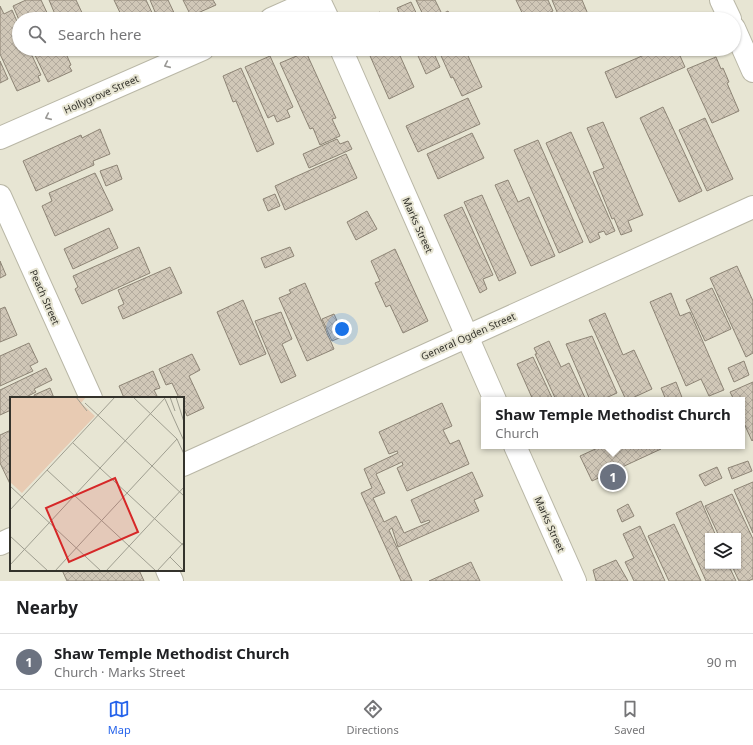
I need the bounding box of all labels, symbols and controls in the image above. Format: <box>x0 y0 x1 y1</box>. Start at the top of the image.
search box <box>12 12 741 56</box>
icon: search <box>26 23 48 45</box>
text: Search here <box>58 24 141 44</box>
one-way arrow <box>164 60 172 68</box>
street label: Hollygrove Street <box>61 71 141 117</box>
one-way arrow <box>45 112 53 120</box>
street label: Marks Street <box>400 195 437 255</box>
street label: Peach Street <box>27 267 64 327</box>
street label: General Ogden Street <box>419 309 518 363</box>
your location <box>332 319 352 339</box>
inset map <box>10 397 184 571</box>
popup <box>481 397 745 449</box>
text: Shaw Temple Methodist Church <box>495 404 731 424</box>
text: Church <box>495 424 539 442</box>
pin: 1 <box>600 462 626 492</box>
street label: Marks Street <box>532 494 569 554</box>
map controls <box>705 533 741 569</box>
button: layers <box>705 533 741 569</box>
text: Nearby <box>16 596 78 619</box>
text: Shaw Temple Methodist Church <box>54 643 289 663</box>
text: 1 <box>25 653 33 671</box>
text: 90 m <box>707 653 737 671</box>
text: Church · Marks Street <box>54 663 185 681</box>
tab: Map <box>108 698 131 737</box>
tab: Directions <box>346 698 399 737</box>
tab: Saved <box>614 698 645 737</box>

